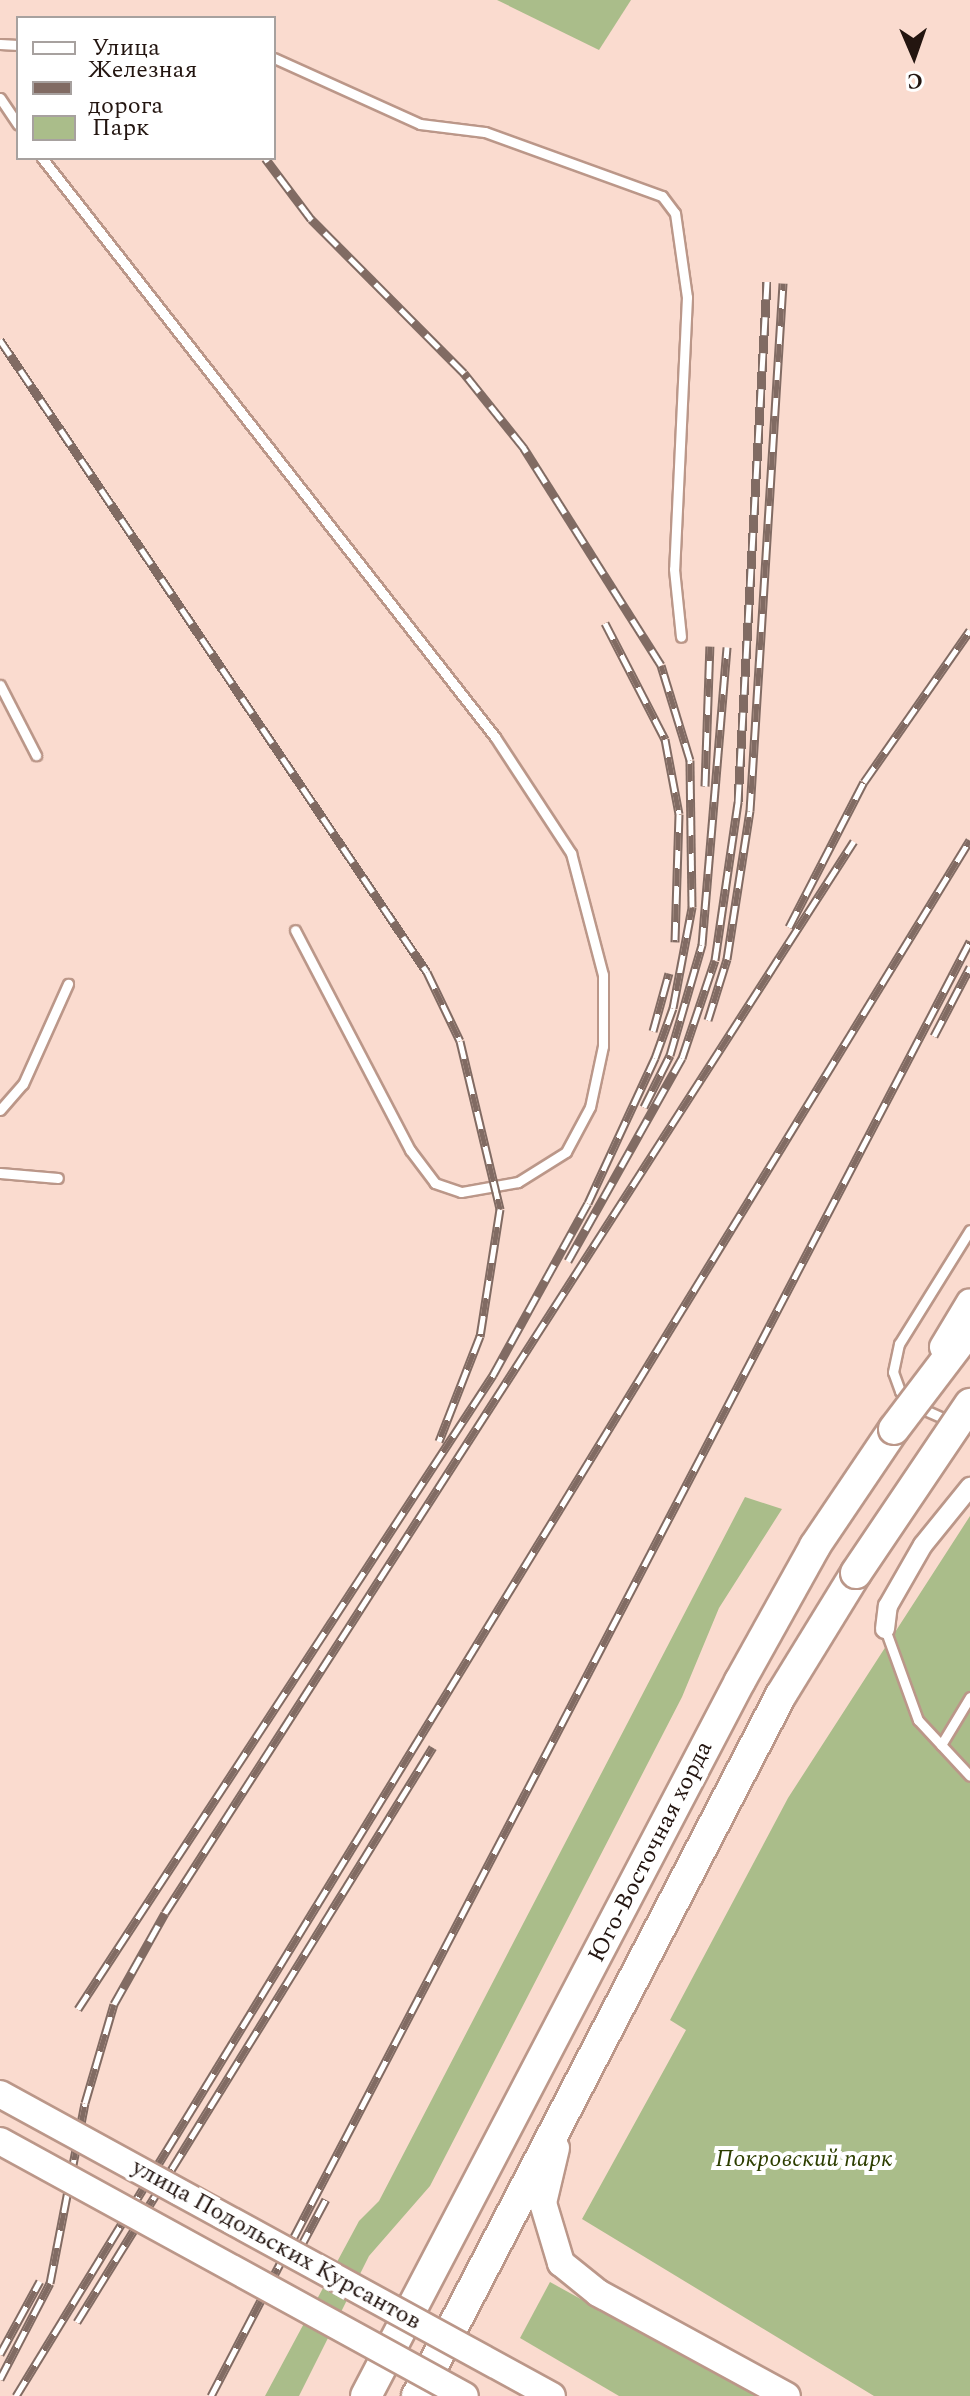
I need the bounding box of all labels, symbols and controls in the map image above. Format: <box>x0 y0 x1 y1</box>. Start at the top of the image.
legend <box>16 16 276 160</box>
north arrow <box>874 16 954 96</box>
text: Улица <box>92 30 160 66</box>
text: Железная дорога <box>88 52 197 124</box>
text: С <box>906 64 923 97</box>
text: Парк <box>92 110 149 146</box>
street label: Юго-Восточная хорда <box>583 1736 719 1968</box>
park label: Покровский парк <box>715 2146 893 2174</box>
street label: улица Подольских Курсантов <box>126 2153 426 2337</box>

